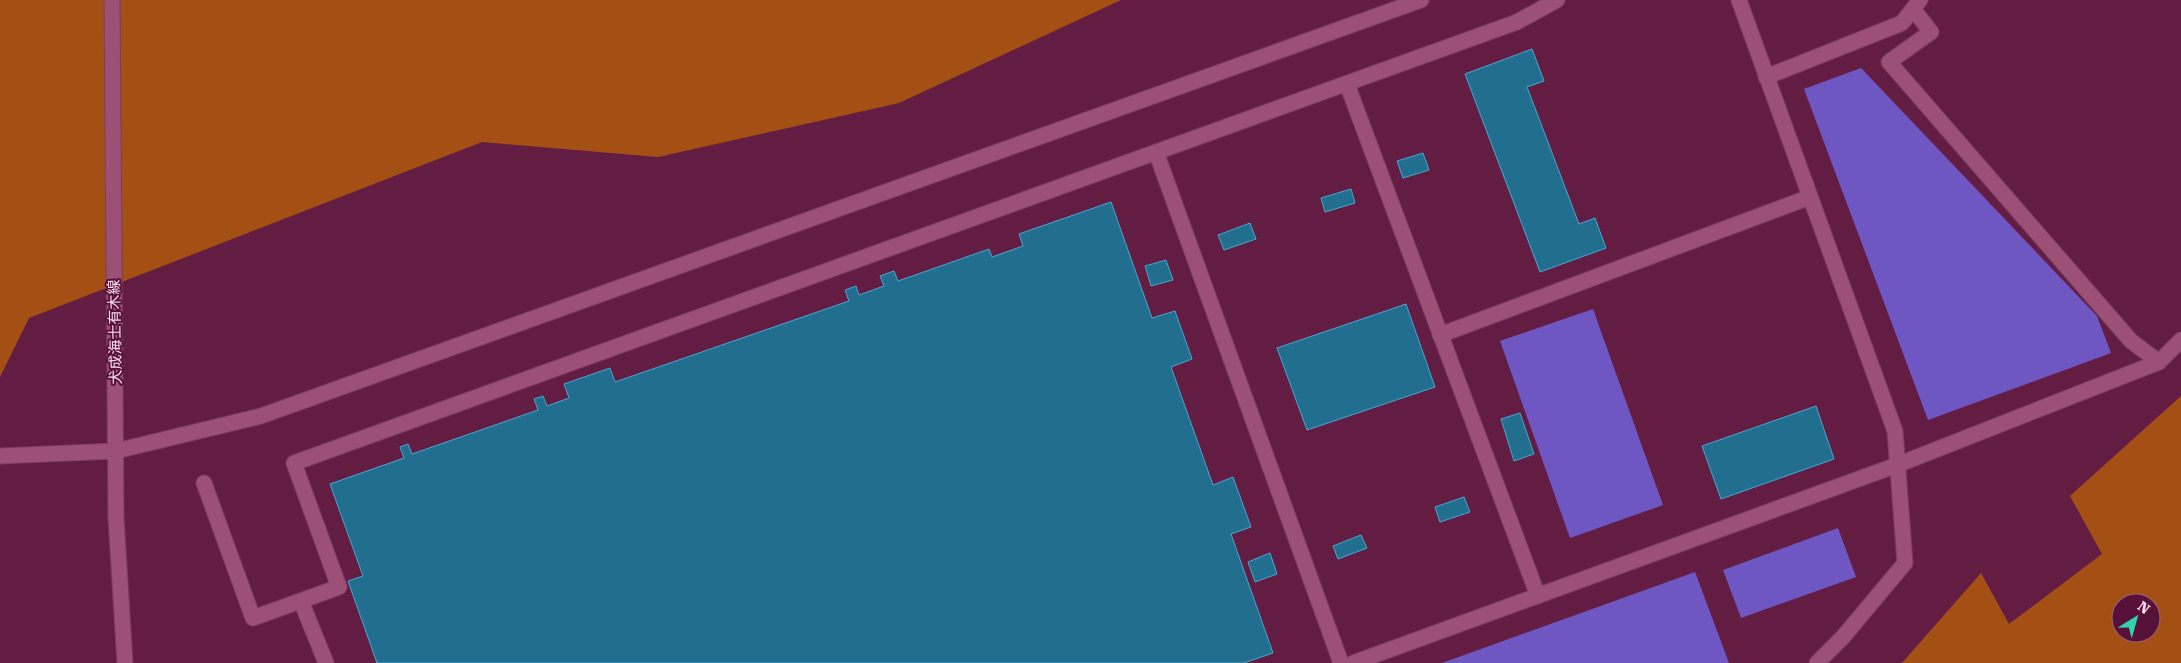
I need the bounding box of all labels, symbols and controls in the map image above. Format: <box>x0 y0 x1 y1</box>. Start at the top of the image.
street label: 犬成海士有木線 <box>105 279 125 385</box>
north arrow <box>2111 593 2161 643</box>
text: N <box>2135 598 2153 617</box>

